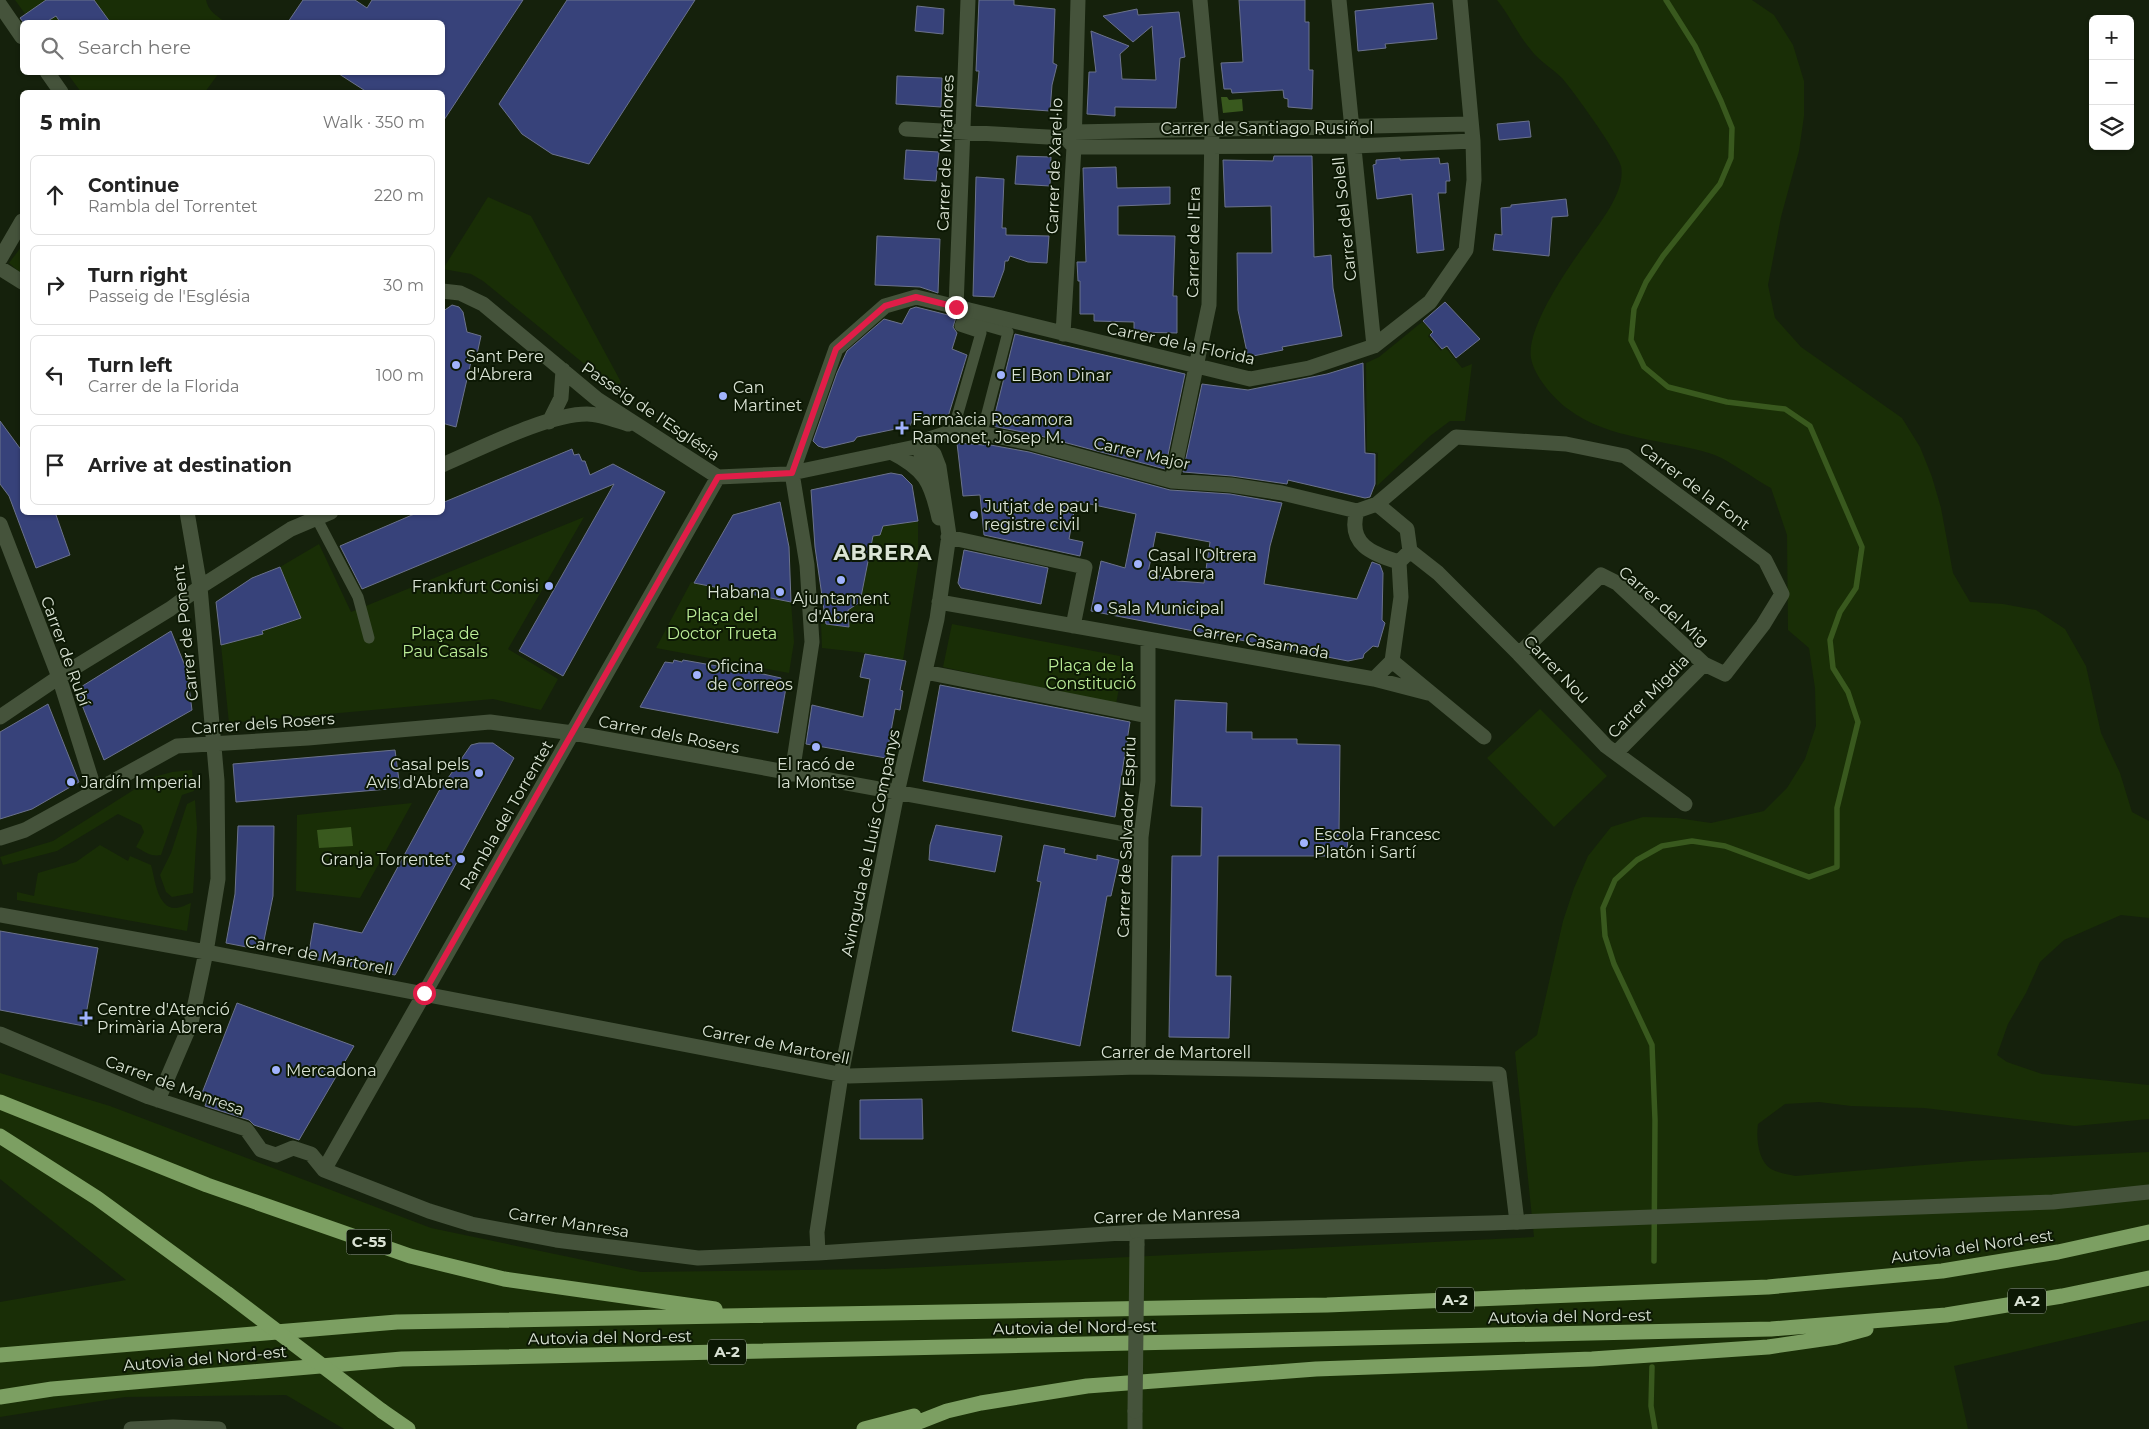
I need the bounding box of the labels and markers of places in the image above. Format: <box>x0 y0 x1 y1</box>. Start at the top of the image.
place label: Sant Pere d'Abrera <box>466 347 544 384</box>
marker: Sant Pere d'Abrera <box>450 359 462 371</box>
place label: El Bon Dinar <box>1011 366 1112 385</box>
marker: El Bon Dinar <box>995 369 1007 381</box>
place label: Can Martinet <box>733 378 803 415</box>
marker: Can Martinet <box>717 390 729 402</box>
place label: Farmàcia Rocamora Ramonet, Josep M. <box>912 410 1073 447</box>
marker: Farmàcia Rocamora Ramonet, Josep M. <box>896 422 908 434</box>
place label: Jutjat de pau i registre civil <box>983 497 1098 534</box>
marker: Jutjat de pau i registre civil <box>968 509 980 521</box>
place label: Casal l'Oltrera d'Abrera <box>1148 546 1257 583</box>
marker: Casal l'Oltrera d'Abrera <box>1132 558 1144 570</box>
marker: Ajuntament d'Abrera <box>835 574 847 586</box>
place label: Frankfurt Conisi <box>412 577 539 596</box>
marker: Frankfurt Conisi <box>543 580 555 592</box>
place label: Habana <box>707 583 770 602</box>
marker: Habana <box>774 586 786 598</box>
place label: Ajuntament d'Abrera <box>793 589 890 626</box>
place label: Sala Municipal <box>1108 599 1224 618</box>
marker: Sala Municipal <box>1092 602 1104 614</box>
place label: Oficina de Correos <box>707 657 793 694</box>
marker: Oficina de Correos <box>691 669 703 681</box>
marker: El racó de la Montse <box>810 741 822 753</box>
place label: Casal pels Avis d'Abrera <box>366 755 469 792</box>
place label: El racó de la Montse <box>777 755 855 792</box>
marker: Casal pels Avis d'Abrera <box>473 767 485 779</box>
place label: Jardín Imperial <box>80 773 202 792</box>
marker: Jardín Imperial <box>65 776 77 788</box>
place label: Escola Francesc Platón i Sartí <box>1314 825 1441 862</box>
marker: Escola Francesc Platón i Sartí <box>1298 837 1310 849</box>
place label: Granja Torrentet <box>321 850 451 869</box>
marker: Granja Torrentet <box>455 853 467 865</box>
place label: Centre d'Atenció Primària Abrera <box>97 1000 230 1037</box>
marker: Centre d'Atenció Primària Abrera <box>79 1011 93 1025</box>
place label: Mercadona <box>286 1061 377 1080</box>
marker: Mercadona <box>270 1064 282 1076</box>

